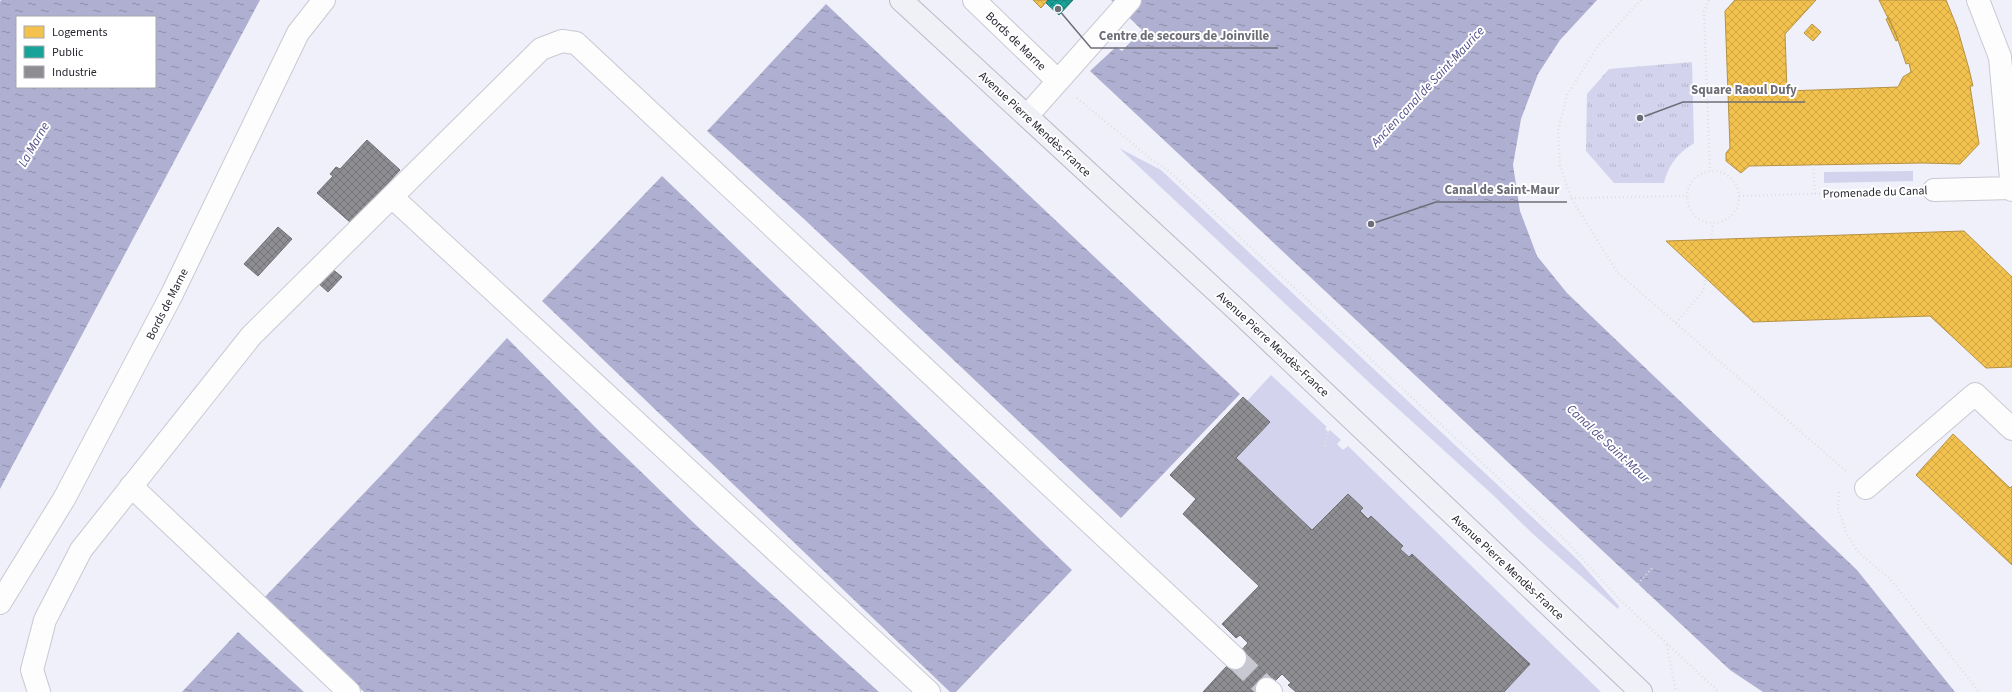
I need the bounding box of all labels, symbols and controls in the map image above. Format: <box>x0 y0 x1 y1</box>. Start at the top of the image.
street label: Bords de Marne <box>982 8 1050 75</box>
legend <box>16 16 156 88</box>
water label: Ancien canal de Saint-Maurice <box>1366 22 1489 152</box>
callout: Centre de secours de Joinville <box>1091 23 1278 48</box>
text: Logements <box>52 24 107 41</box>
text: Centre de secours de Joinville <box>1099 27 1269 45</box>
text: Public <box>52 44 84 61</box>
text: Industrie <box>52 64 97 81</box>
street label: Avenue Pierre Mendès-France <box>975 68 1095 181</box>
callout: Square Raoul Dufy <box>1683 77 1805 102</box>
text: Square Raoul Dufy <box>1691 81 1797 99</box>
water label: La Marne <box>14 119 54 170</box>
callout: Canal de Saint-Maur <box>1436 177 1567 202</box>
text: Canal de Saint-Maur <box>1444 181 1560 199</box>
street label: Promenade du Canal <box>1822 182 1928 203</box>
street label: Bords de Marne <box>142 266 193 343</box>
street label: Avenue Pierre Mendès-France <box>1213 288 1333 401</box>
water label: Canal de Saint-Maur <box>1563 400 1654 488</box>
street label: Avenue Pierre Mendès-France <box>1448 511 1568 624</box>

